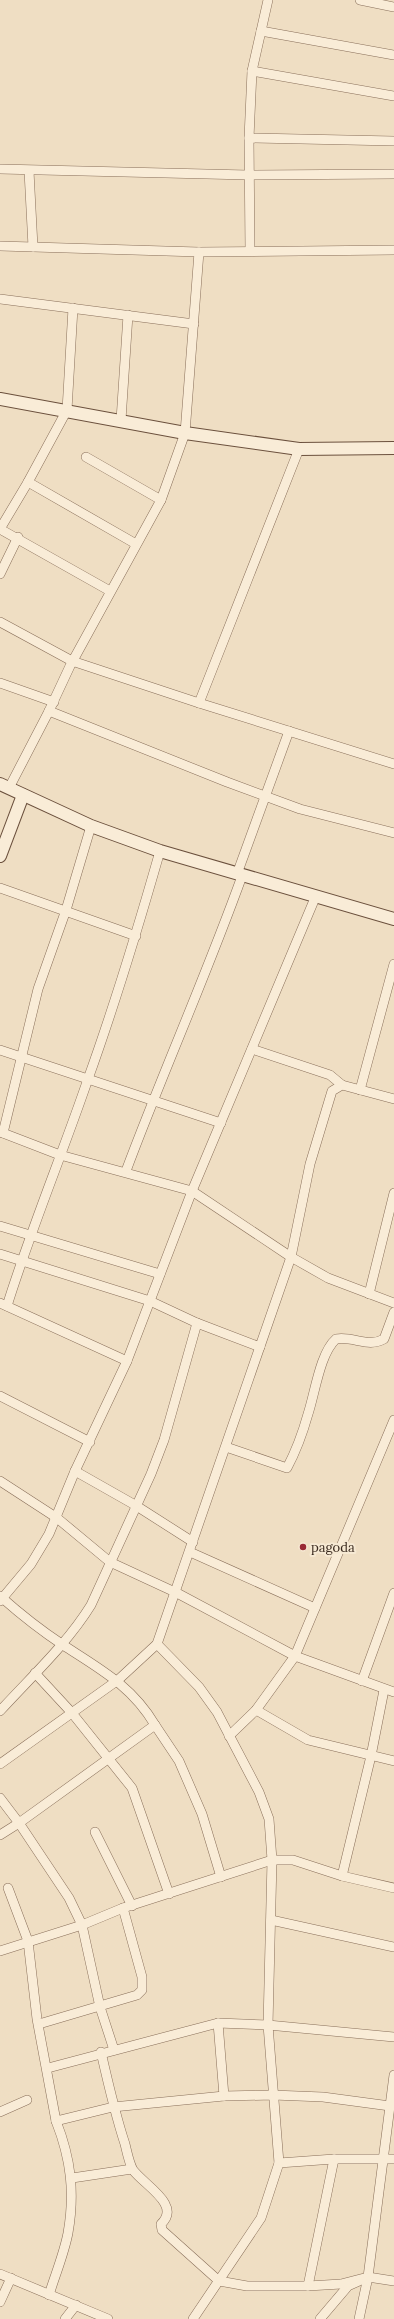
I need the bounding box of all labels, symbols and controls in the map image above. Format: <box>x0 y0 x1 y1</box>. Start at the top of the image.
place label: pagoda <box>311 1539 355 1556</box>
marker: pagoda <box>298 1542 308 1552</box>

